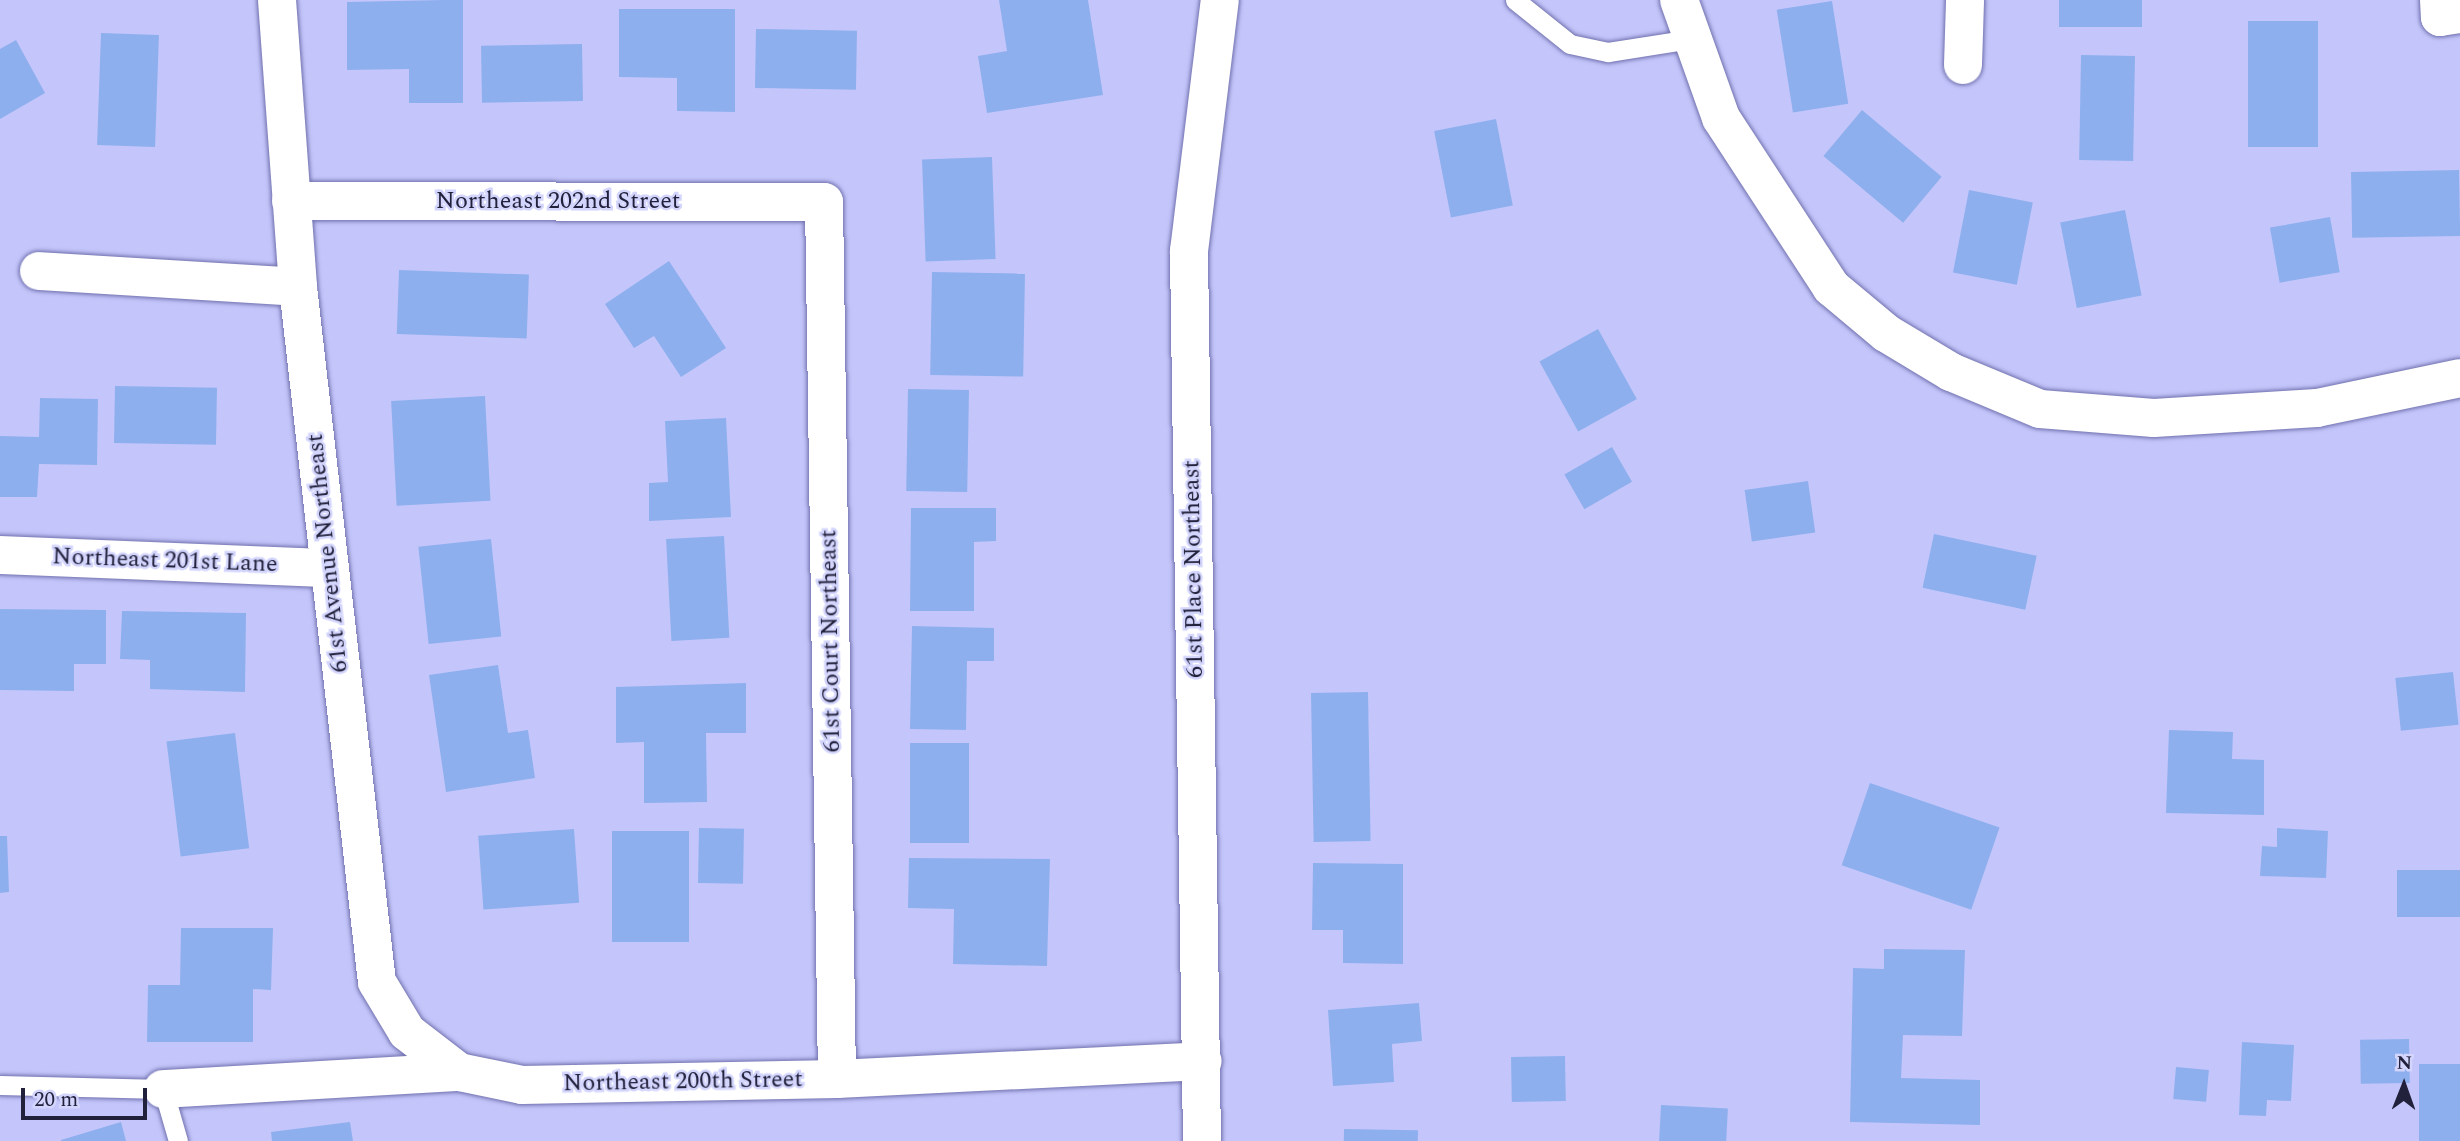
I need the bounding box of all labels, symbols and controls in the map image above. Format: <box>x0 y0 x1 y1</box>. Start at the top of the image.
street label: Northeast 202nd Street <box>436 188 680 216</box>
street label: 61st Avenue Northeast <box>301 432 355 674</box>
street label: 61st Place Northeast <box>1178 460 1210 678</box>
street label: 61st Court Northeast <box>815 529 847 753</box>
street label: Northeast 201st Lane <box>52 543 278 579</box>
text: N <box>2396 1049 2412 1078</box>
north arrow <box>2369 1050 2439 1120</box>
street label: Northeast 200th Street <box>563 1066 803 1098</box>
scale bar <box>24 1074 150 1118</box>
text: 20 m <box>34 1084 78 1116</box>

